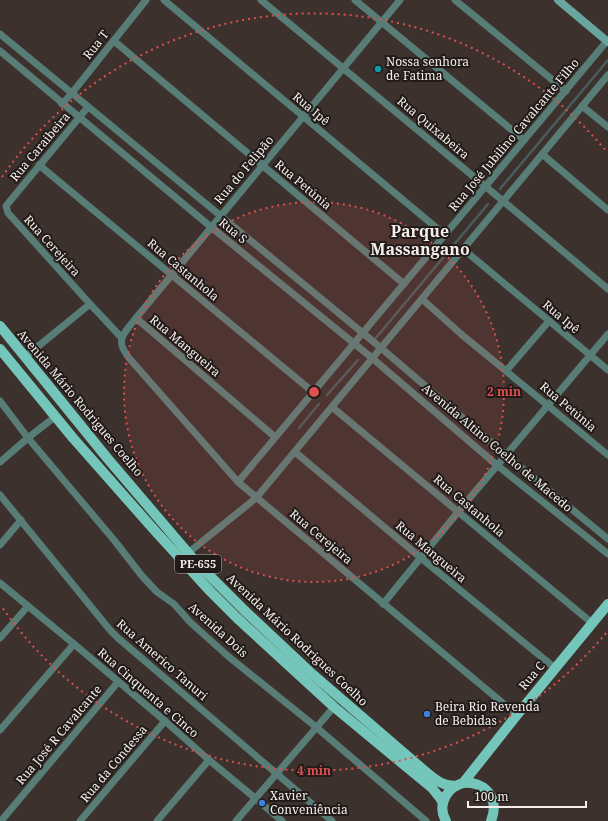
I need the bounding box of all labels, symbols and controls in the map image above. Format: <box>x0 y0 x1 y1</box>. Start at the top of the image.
street label: Rua T <box>79 26 113 63</box>
place label: Nossa senhora de Fatima <box>386 53 469 84</box>
street label: Rua José Jubilino Cavalcante Filho <box>444 55 583 215</box>
marker: Nossa senhora de Fatima <box>373 64 383 74</box>
street label: Rua Ipê <box>289 88 333 129</box>
street label: Rua Quixabeira <box>394 92 473 163</box>
street label: Rua Caraibeira <box>6 108 74 185</box>
street label: Rua do Felipão <box>210 132 277 207</box>
street label: Rua Petúnia <box>271 156 335 214</box>
street label: Rua Cerejeira <box>20 211 85 280</box>
street label: Rua S <box>216 214 251 247</box>
district label: Parque Massangano <box>370 220 470 260</box>
street label: Rua Castanhola <box>144 235 223 305</box>
street label: Rua Ipê <box>539 296 583 337</box>
street label: Rua Mangueira <box>146 311 225 380</box>
street label: Avenida Mário Rodrigues Coelho <box>14 326 147 480</box>
street label: Rua Petúnia <box>536 378 600 436</box>
street label: Avenida Altino Coelho de Macedo <box>418 380 576 516</box>
text: 2 min <box>487 383 521 400</box>
centre of rings <box>307 385 321 399</box>
street label: Rua Castanhola <box>430 471 509 541</box>
street label: Rua Cerejeira <box>286 505 357 568</box>
street label: Rua Mangueira <box>392 517 471 586</box>
road number: PE-655 <box>175 555 221 573</box>
street label: Avenida Mário Rodrigues Coelho <box>223 570 372 710</box>
street label: Avenida Dois <box>185 598 252 661</box>
street label: Rua Americo Tanuri <box>113 615 212 704</box>
street label: Rua Cinquenta e Cinco <box>94 644 203 741</box>
street label: Rua C <box>515 658 549 694</box>
street label: Rua José R Cavalcante <box>12 681 105 788</box>
place label: Beira Rio Revenda de Bebidas <box>435 698 540 729</box>
marker: Beira Rio Revenda de Bebidas <box>422 709 432 719</box>
street label: Rua da Condessa <box>76 721 151 806</box>
text: 4 min <box>297 762 331 779</box>
scale bar <box>468 783 586 809</box>
place label: Xavier Conveniência <box>270 787 348 818</box>
text: 100 m <box>474 788 509 805</box>
marker: Xavier Conveniência <box>257 798 267 808</box>

